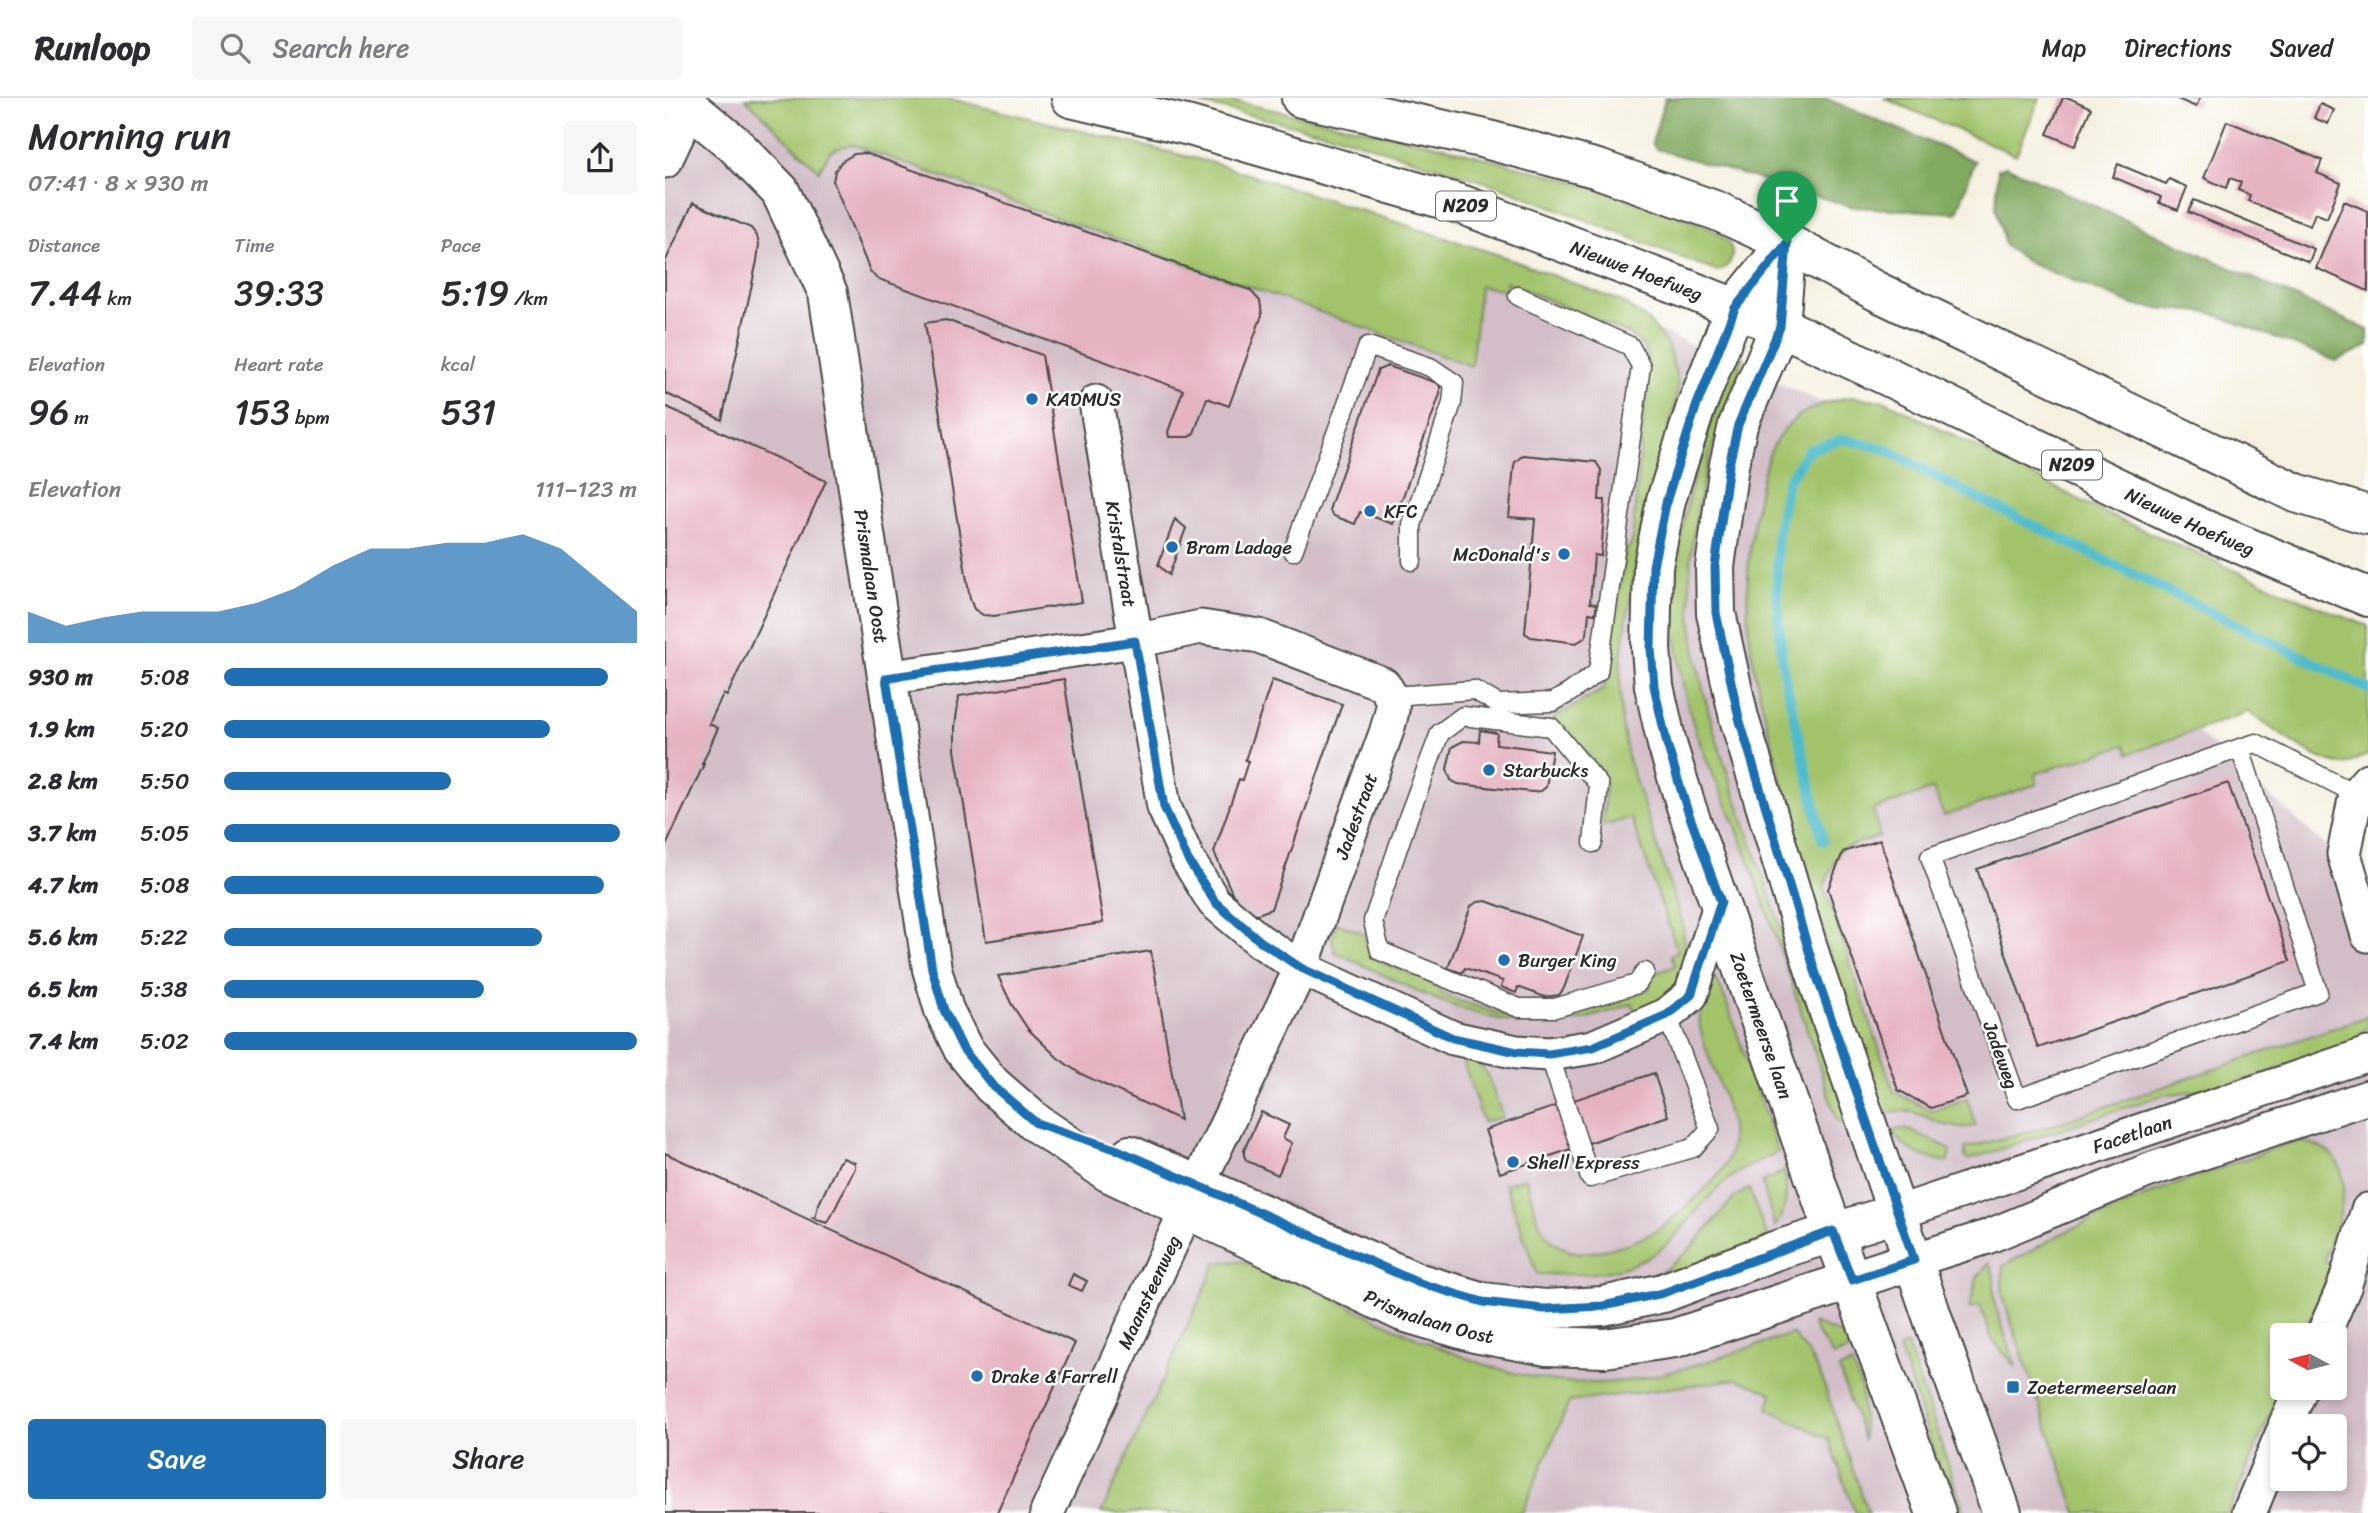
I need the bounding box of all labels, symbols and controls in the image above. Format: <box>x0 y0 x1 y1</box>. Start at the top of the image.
search box <box>192 17 682 80</box>
text: Runloop <box>35 19 150 77</box>
text: Search here <box>272 25 409 71</box>
text: Map <box>2042 27 2086 69</box>
text: Directions <box>2124 27 2232 69</box>
text: Saved <box>2270 27 2333 69</box>
icon: search <box>216 29 254 67</box>
text: Morning run <box>28 103 231 170</box>
button: share <box>563 121 637 195</box>
text: 07:41 · 8 × 930 m <box>28 163 209 204</box>
pin <box>1757 171 1817 243</box>
icon: arrive <box>1768 182 1806 220</box>
road number: N209 <box>1436 192 1496 220</box>
text: Distance <box>28 229 100 262</box>
text: Time <box>234 229 275 262</box>
text: Pace <box>441 229 481 262</box>
street label: Nieuwe Hoefweg <box>1566 230 1708 310</box>
text: 7.44 <box>28 262 102 324</box>
text: 39:33 <box>234 262 324 324</box>
text: 5:19 <box>441 262 509 324</box>
text: km <box>102 282 132 315</box>
text: /km <box>509 282 548 315</box>
text: Elevation <box>28 348 105 381</box>
text: Heart rate <box>234 348 324 381</box>
text: kcal <box>441 348 475 381</box>
text: 96 <box>28 381 69 443</box>
text: 153 <box>234 381 290 443</box>
text: 531 <box>441 381 496 443</box>
place label: KADMUS <box>1046 383 1121 416</box>
marker: KADMUS <box>1024 391 1040 407</box>
text: m <box>69 401 89 434</box>
text: bpm <box>290 401 330 434</box>
road number: N209 <box>2042 450 2102 480</box>
text: Elevation <box>28 469 121 510</box>
text: 111–123 m <box>535 469 637 510</box>
street label: Nieuwe Hoefweg <box>2120 477 2260 565</box>
place label: KFC <box>1384 495 1418 528</box>
street label: Kristalstraat <box>1096 498 1147 610</box>
marker: KFC <box>1362 503 1378 519</box>
street label: Prismalaan Oost <box>845 507 898 645</box>
place label: Bram Ladage <box>1186 531 1292 564</box>
place label: McDonald's <box>1453 538 1550 571</box>
marker: Bram Ladage <box>1164 539 1180 555</box>
marker: McDonald's <box>1556 546 1572 562</box>
text: 930 m <box>28 657 93 698</box>
text: 5:08 <box>140 657 189 698</box>
text: 1.9 km <box>28 709 95 750</box>
text: 5:20 <box>140 709 189 750</box>
place label: Starbucks <box>1503 754 1588 787</box>
text: 2.8 km <box>28 761 98 802</box>
text: 5:50 <box>140 761 190 802</box>
marker: Starbucks <box>1481 762 1497 778</box>
street label: Jadestraat <box>1325 768 1387 865</box>
text: 3.7 km <box>28 813 97 854</box>
text: 5:05 <box>140 813 190 854</box>
text: 4.7 km <box>28 865 98 906</box>
text: 5:08 <box>140 865 189 906</box>
text: 5.6 km <box>28 917 98 958</box>
text: 5:22 <box>140 917 188 958</box>
place label: Burger King <box>1518 944 1617 977</box>
street label: Zoetermeerse laan <box>1721 947 1803 1104</box>
marker: Burger King <box>1496 952 1512 968</box>
text: 6.5 km <box>28 969 98 1010</box>
text: 5:38 <box>140 969 188 1010</box>
street label: Jadeweg <box>1973 1015 2028 1094</box>
text: 7.4 km <box>28 1021 98 1062</box>
text: 5:02 <box>140 1021 189 1062</box>
street label: Facetlaan <box>2088 1105 2176 1162</box>
place label: Shell Express <box>1527 1146 1640 1179</box>
marker: Shell Express <box>1505 1154 1521 1170</box>
street label: Maansteenweg <box>1108 1229 1190 1355</box>
street label: Prismalaan Oost <box>1359 1279 1497 1353</box>
north arrow <box>2270 1323 2347 1400</box>
map controls <box>2270 1323 2347 1491</box>
place label: Drake & Farrell <box>991 1360 1118 1393</box>
marker: Drake & Farrell <box>969 1368 985 1384</box>
place label: Zoetermeerselaan <box>2027 1371 2177 1404</box>
marker: Zoetermeerselaan <box>2005 1379 2021 1395</box>
button: locate <box>2270 1414 2347 1491</box>
button: Save <box>28 1419 326 1499</box>
button: Share <box>340 1419 637 1499</box>

